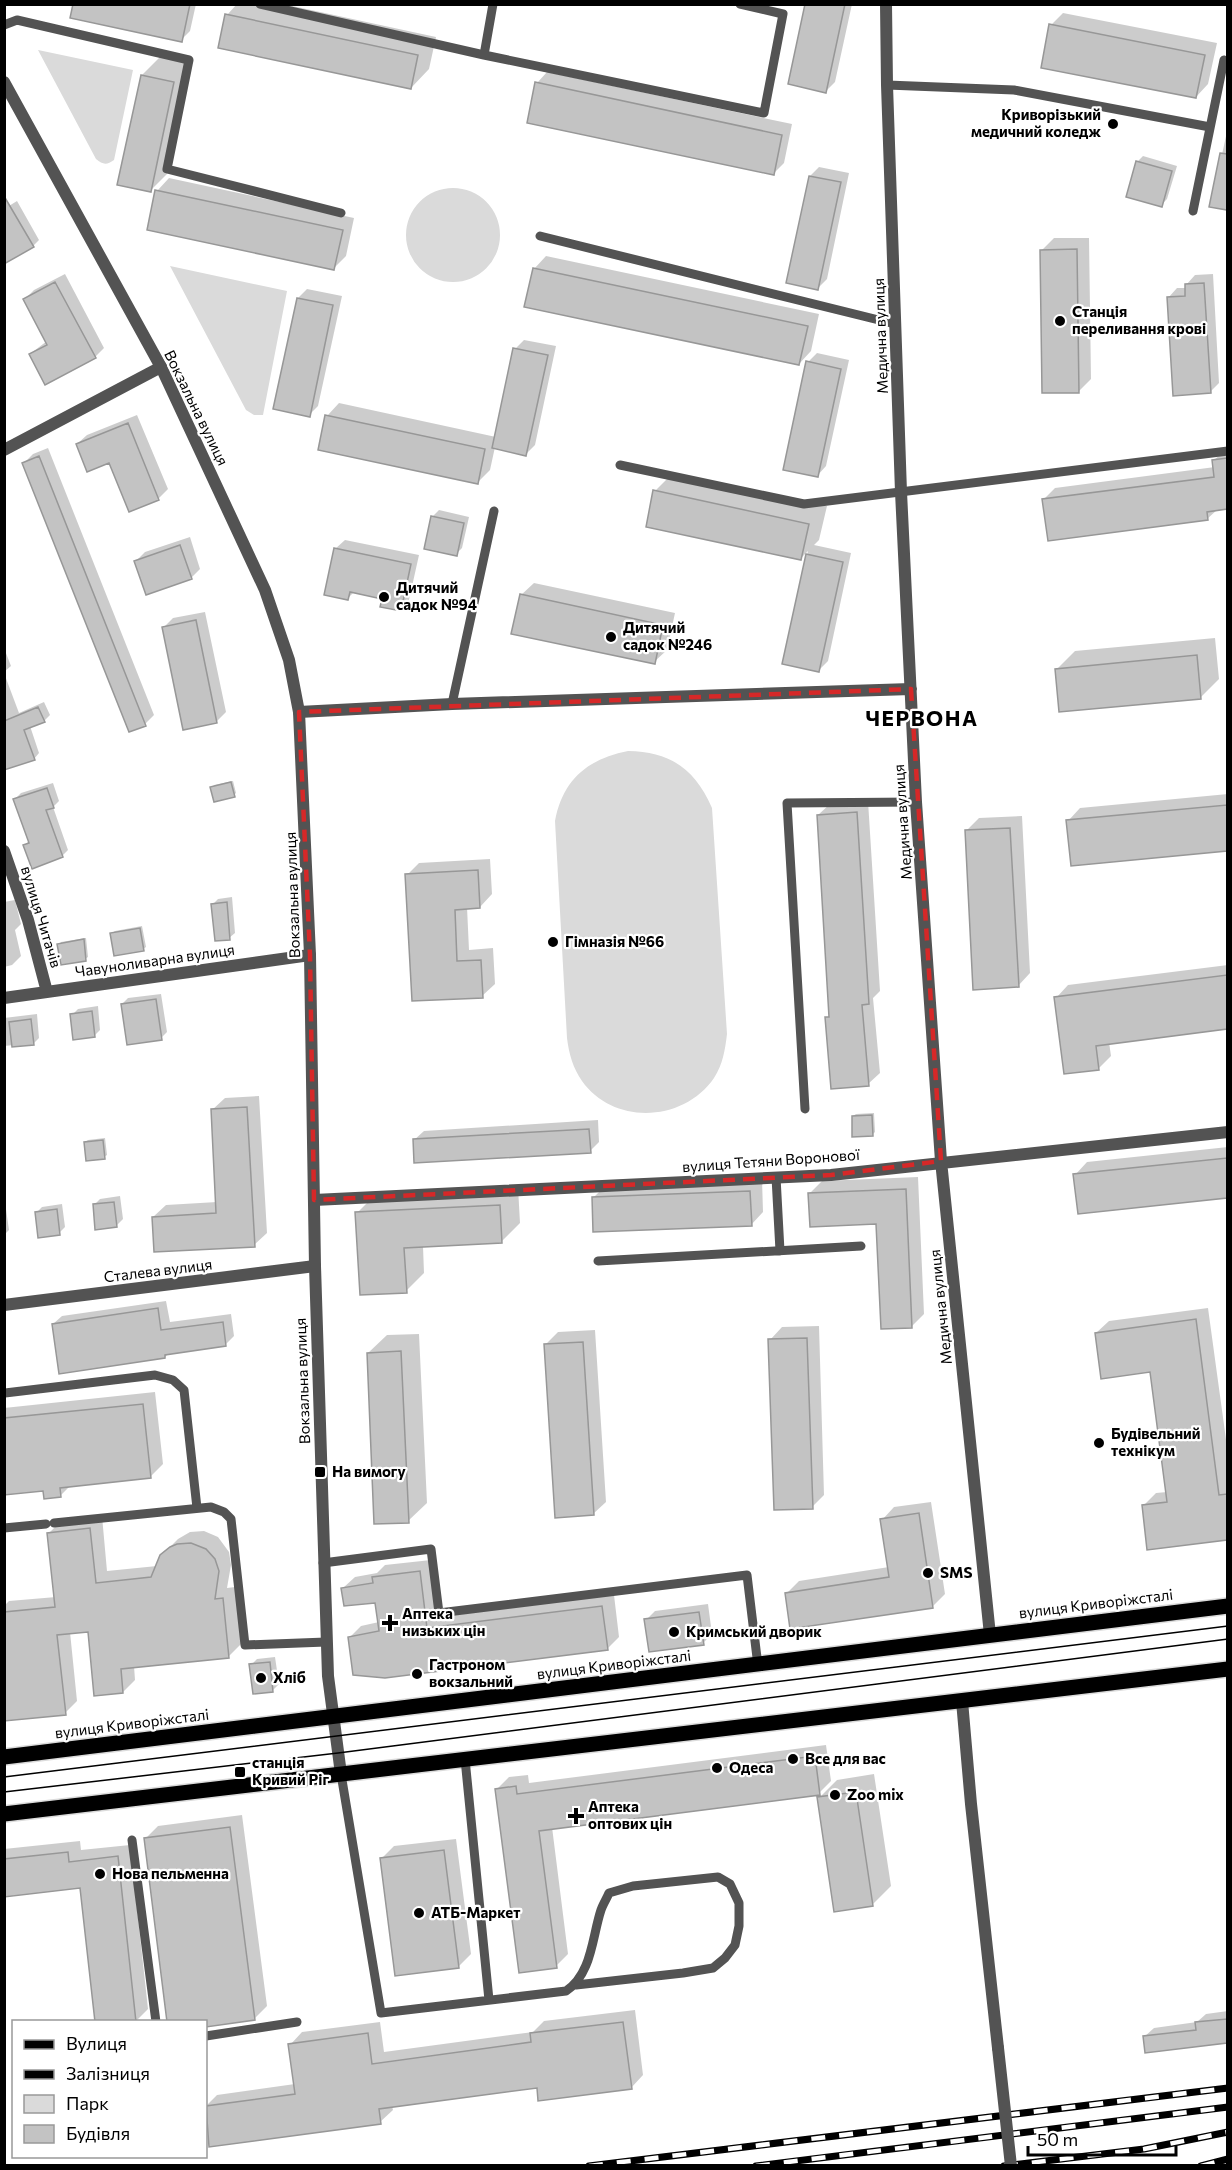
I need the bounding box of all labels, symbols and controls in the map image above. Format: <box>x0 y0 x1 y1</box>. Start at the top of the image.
place label: Криворізький медичний коледж <box>971 105 1101 140</box>
marker: Криворізький медичний коледж <box>1106 117 1120 131</box>
street label: Медична вулиця <box>869 278 891 394</box>
place label: Станція переливання крові <box>1072 302 1206 337</box>
marker: Станція переливання крові <box>1053 314 1067 328</box>
street label: Вокзальна вулиця <box>161 347 233 468</box>
place label: Дитячий садок №94 <box>396 578 477 613</box>
marker: Дитячий садок №94 <box>377 590 391 604</box>
place label: Дитячий садок №246 <box>623 618 712 653</box>
marker: Дитячий садок №246 <box>604 630 618 644</box>
district label: ЧЕРВОНА <box>865 705 979 730</box>
street label: Медична вулиця <box>889 764 915 880</box>
street label: Вокзальна вулиця <box>281 832 303 958</box>
street label: вулиця Читачів <box>18 864 66 970</box>
place label: Гімназія №66 <box>565 932 664 950</box>
marker: Гімназія №66 <box>546 935 560 949</box>
street label: Чавуноливарна вулиця <box>74 940 236 980</box>
street label: вулиця Тетяни Воронової <box>682 1145 861 1175</box>
street label: Медична вулиця <box>925 1249 955 1366</box>
street label: Сталева вулиця <box>103 1254 213 1286</box>
street label: Вокзальна вулиця <box>291 1318 313 1444</box>
place label: Будівельний технікум <box>1111 1424 1201 1459</box>
marker: Будівельний технікум <box>1092 1436 1106 1450</box>
place label: На вимогу <box>332 1462 406 1480</box>
marker: На вимогу <box>313 1465 327 1479</box>
place label: SMS <box>940 1563 972 1581</box>
marker: SMS <box>921 1566 935 1580</box>
street label: вулиця Криворіжсталі <box>1018 1585 1174 1621</box>
place label: Аптека низьких цін <box>402 1604 485 1639</box>
marker: Аптека низьких цін <box>383 1616 397 1630</box>
place label: Кримський дворик <box>686 1622 822 1640</box>
marker: Кримський дворик <box>667 1625 681 1639</box>
street label: вулиця Криворіжсталі <box>536 1646 692 1682</box>
place label: Гастроном вокзальний <box>429 1655 513 1690</box>
marker: Гастроном вокзальний <box>410 1667 424 1681</box>
place label: Хліб <box>273 1668 306 1686</box>
marker: Хліб <box>254 1671 268 1685</box>
street label: вулиця Криворіжсталі <box>54 1705 210 1741</box>
place label: Все для вас <box>805 1749 886 1767</box>
marker: Все для вас <box>786 1752 800 1766</box>
place label: станція Кривий Ріг <box>252 1753 330 1788</box>
place label: Одеса <box>729 1758 774 1776</box>
marker: Одеса <box>710 1761 724 1775</box>
marker: станція Кривий Ріг <box>233 1765 247 1779</box>
place label: Zoo mix <box>847 1785 904 1803</box>
marker: Zoo mix <box>828 1788 842 1802</box>
place label: Аптека оптових цін <box>588 1797 672 1832</box>
marker: Аптека оптових цін <box>569 1809 583 1823</box>
place label: Нова пельменна <box>112 1864 229 1882</box>
marker: Нова пельменна <box>93 1867 107 1881</box>
place label: АТБ-Маркет <box>431 1903 521 1921</box>
marker: АТБ-Маркет <box>412 1906 426 1920</box>
legend <box>12 2020 207 2158</box>
text: Вулиця <box>66 2032 127 2054</box>
text: Залізниця <box>66 2062 150 2084</box>
text: Парк <box>66 2092 109 2114</box>
scale bar <box>1028 2119 1176 2157</box>
text: Будівля <box>66 2122 130 2144</box>
text: 50 m <box>1037 2128 1078 2150</box>

